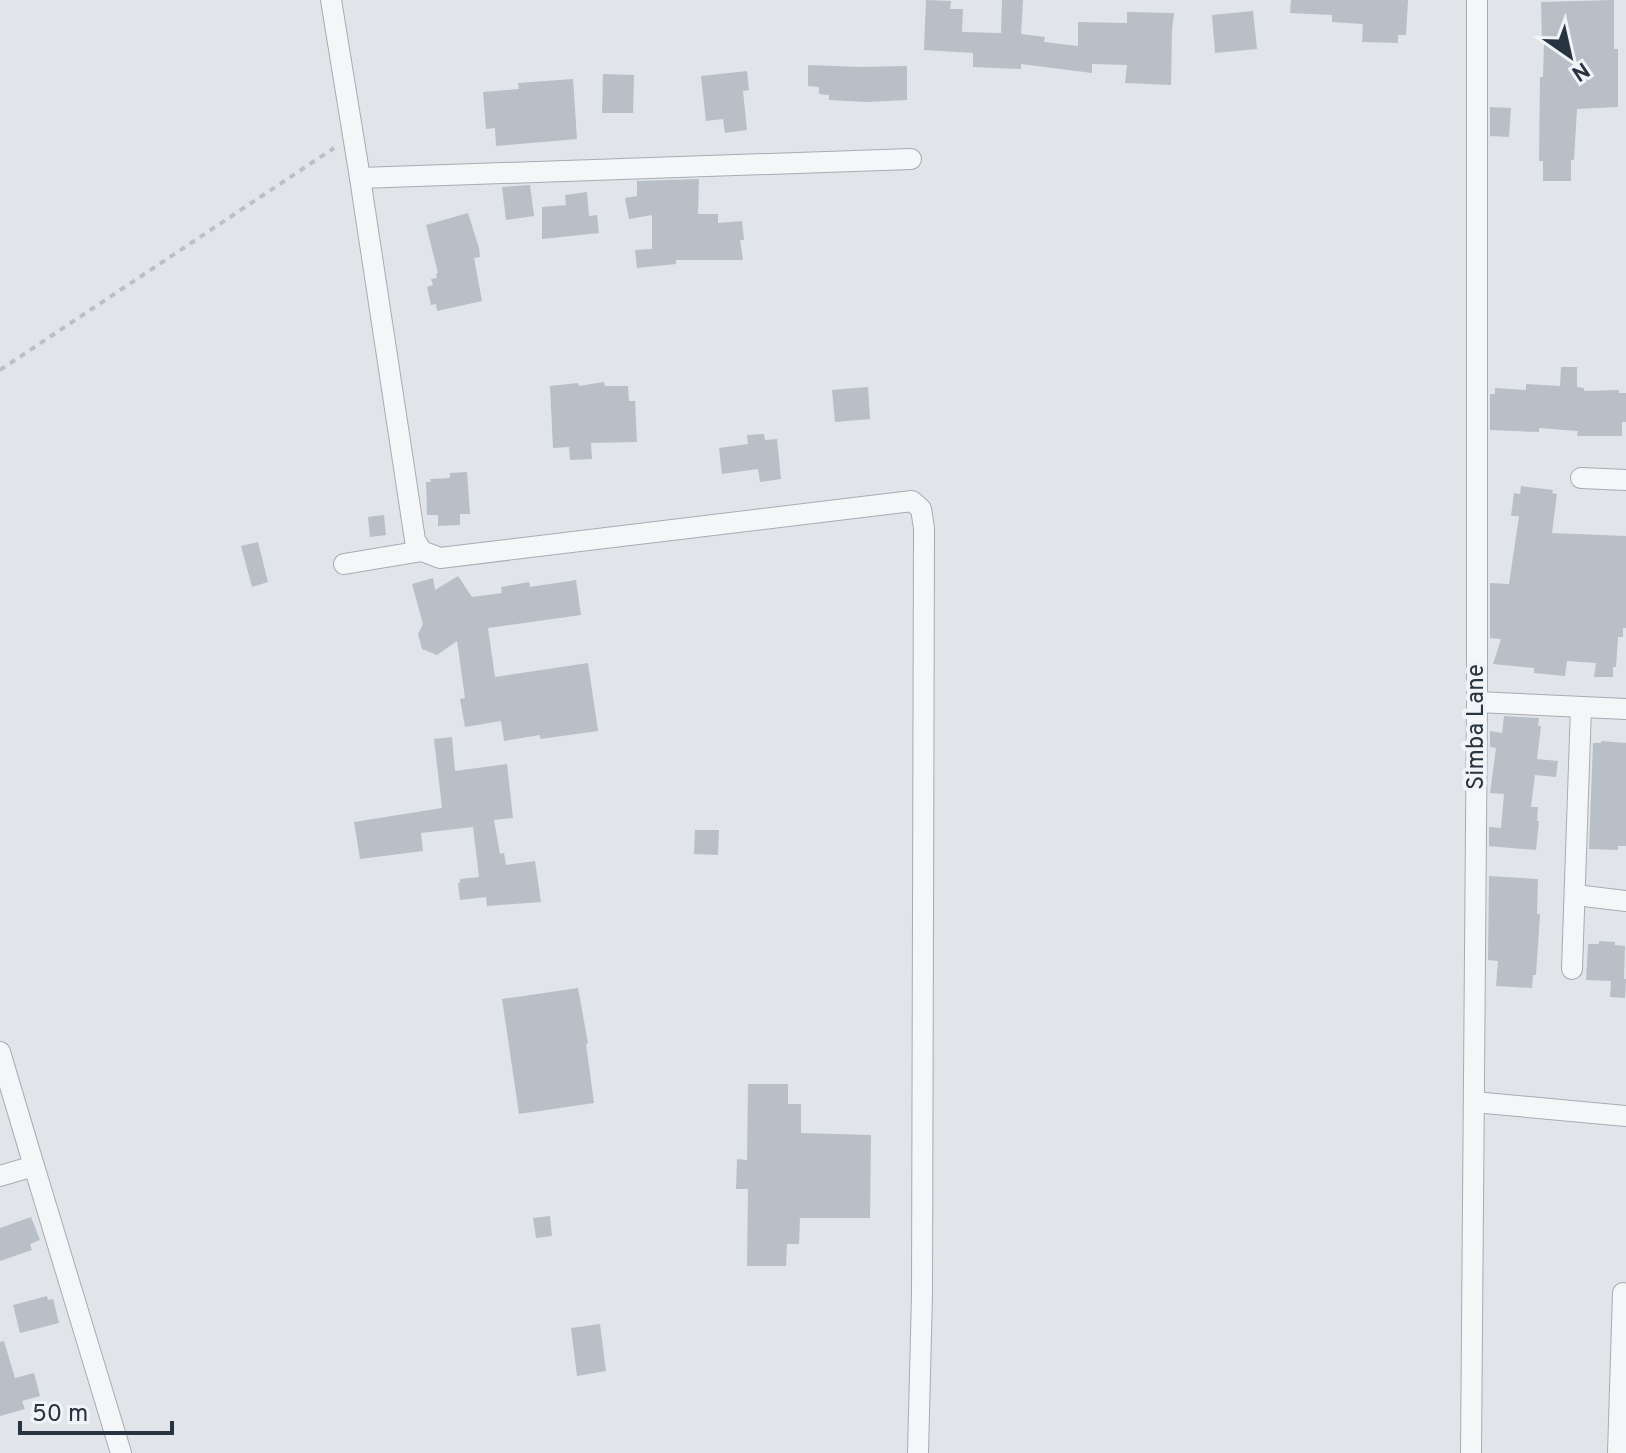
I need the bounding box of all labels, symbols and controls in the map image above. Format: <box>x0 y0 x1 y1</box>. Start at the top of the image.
north arrow <box>1530 16 1610 96</box>
text: N <box>1566 55 1594 86</box>
street label: Simba Lane <box>1462 664 1492 790</box>
scale bar <box>20 1385 172 1435</box>
text: 50 m <box>32 1400 88 1430</box>

